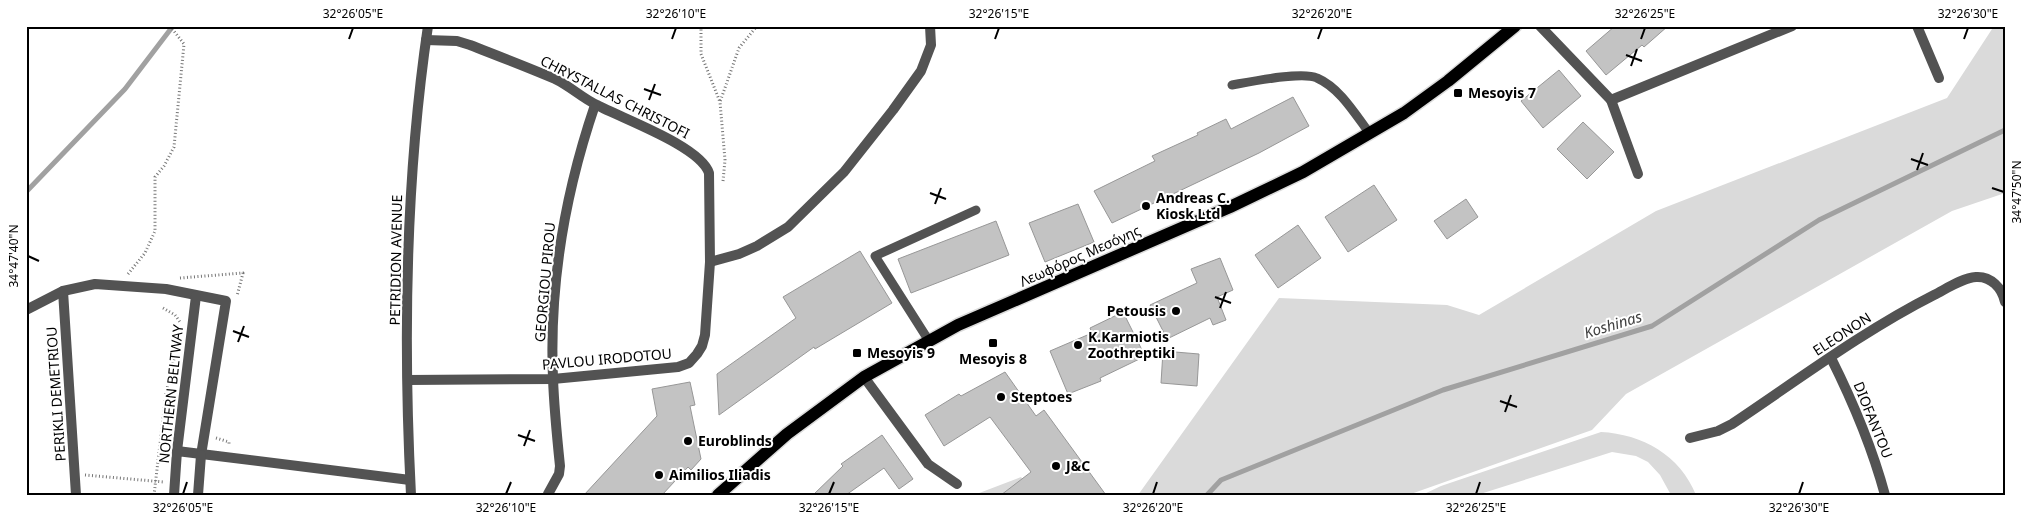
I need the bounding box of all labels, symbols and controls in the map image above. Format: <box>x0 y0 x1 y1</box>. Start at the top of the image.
text: 32°26'05"E <box>323 5 383 22</box>
text: 32°26'10"E <box>646 5 706 22</box>
text: 32°26'15"E <box>969 5 1029 22</box>
text: 32°26'20"E <box>1292 5 1352 22</box>
text: 32°26'25"E <box>1615 5 1675 22</box>
text: 32°26'30"E <box>1938 5 1998 22</box>
street label: CHRYSTALLAS CHRISTOFI <box>537 51 693 143</box>
place label: Mesoyis 7 <box>1468 83 1536 102</box>
marker: Mesoyis 7 <box>1452 87 1464 99</box>
text: 34°47'50"N <box>2008 160 2025 224</box>
place label: Andreas C. Kiosk Ltd <box>1156 188 1230 223</box>
street label: PETRIDION AVENUE <box>385 194 406 326</box>
marker: Andreas C. Kiosk Ltd <box>1140 200 1152 212</box>
street label: Λεωφόρος Μεσόγης <box>1016 220 1143 291</box>
street label: GEORGIOU PIROU <box>530 221 559 343</box>
text: 34°47'40"N <box>5 224 22 288</box>
place label: Petousis <box>1107 301 1166 320</box>
marker: Petousis <box>1170 305 1182 317</box>
water label: Koshinas <box>1581 306 1645 342</box>
street label: ELEONON <box>1809 308 1875 360</box>
street label: NORTHERN BELTWAY <box>154 324 187 464</box>
street label: PERIKLI DEMETRIOU <box>41 326 70 462</box>
place label: K.Karmiotis Zoothreptiki <box>1088 327 1175 362</box>
marker: Mesoyis 8 <box>987 337 999 349</box>
marker: K.Karmiotis Zoothreptiki <box>1072 339 1084 351</box>
street label: PAVLOU IRODOTOU <box>541 343 673 374</box>
place label: Mesoyis 9 <box>867 343 935 362</box>
marker: Mesoyis 9 <box>851 347 863 359</box>
place label: Mesoyis 8 <box>959 349 1027 368</box>
street label: DIOFANTOU <box>1849 379 1897 461</box>
place label: Steptoes <box>1011 387 1072 406</box>
marker: Steptoes <box>995 391 1007 403</box>
place label: Euroblinds <box>698 431 772 450</box>
marker: Euroblinds <box>682 435 694 447</box>
place label: J&C <box>1064 456 1090 475</box>
marker: J&C <box>1050 460 1062 472</box>
place label: Aimilios Iliadis <box>669 465 771 484</box>
marker: Aimilios Iliadis <box>653 469 665 481</box>
text: 32°26'05"E <box>153 499 213 516</box>
text: 32°26'10"E <box>476 499 536 516</box>
text: 32°26'15"E <box>799 499 859 516</box>
text: 32°26'20"E <box>1123 499 1183 516</box>
text: 32°26'25"E <box>1446 499 1506 516</box>
text: 32°26'30"E <box>1769 499 1829 516</box>

